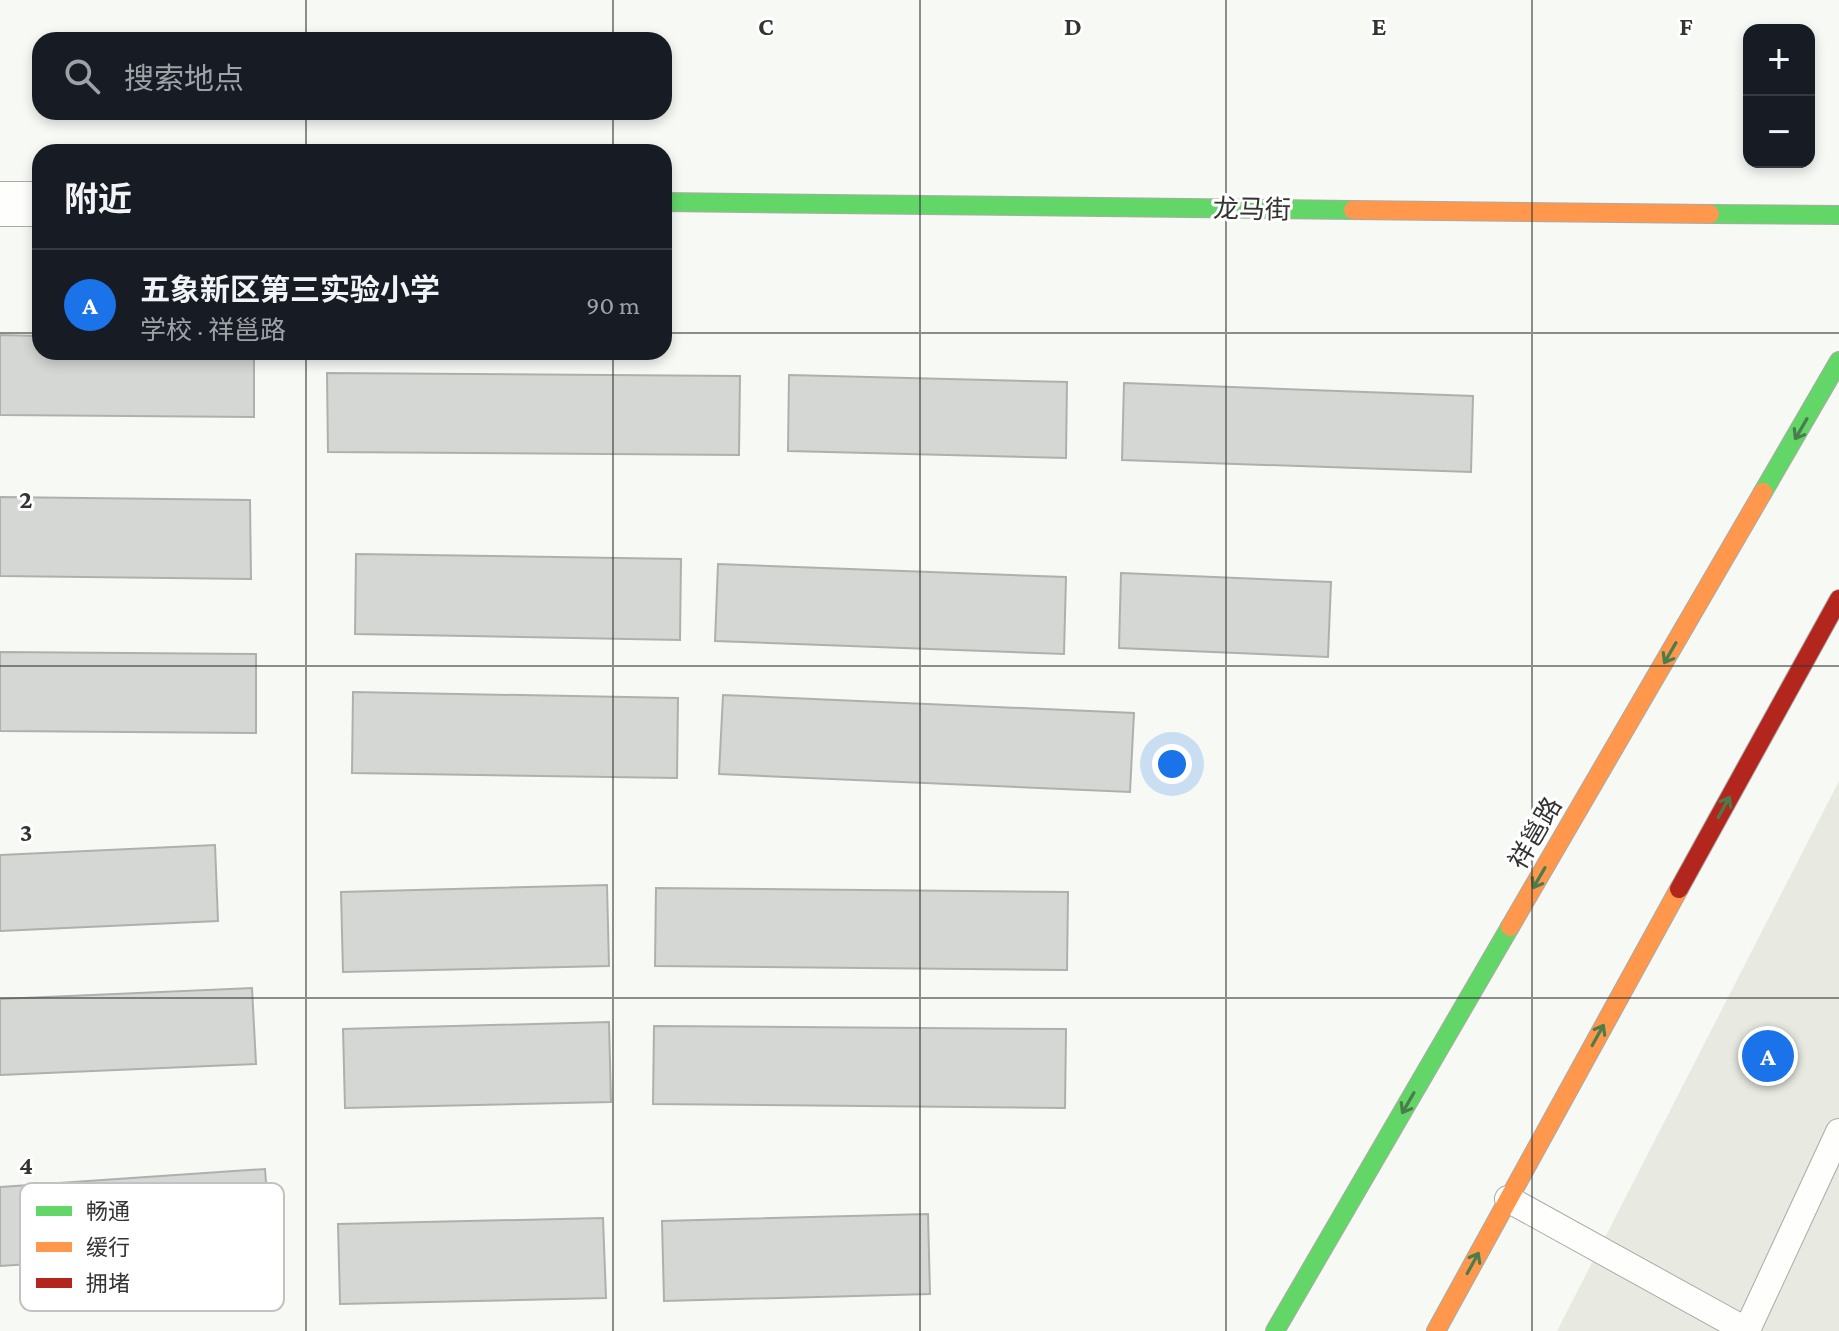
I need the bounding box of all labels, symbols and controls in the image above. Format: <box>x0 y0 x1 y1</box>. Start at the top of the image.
text: C <box>758 12 774 41</box>
text: D <box>1064 12 1082 41</box>
text: E <box>1372 12 1387 41</box>
text: F <box>1679 12 1693 41</box>
map controls <box>1743 24 1815 168</box>
button: + <box>1743 24 1815 96</box>
search box <box>32 32 672 120</box>
icon: search <box>60 54 104 98</box>
text: 搜索地点 <box>124 62 244 95</box>
button: − <box>1743 96 1815 168</box>
text: 附近 <box>64 181 132 218</box>
street label: 龙马街 <box>1213 194 1291 225</box>
text: 五象新区第三实验小学 <box>140 273 440 306</box>
text: A <box>82 291 98 320</box>
text: 90 m <box>586 291 640 320</box>
text: 学校 · 祥邕路 <box>140 316 286 345</box>
one-way arrow <box>1793 417 1809 440</box>
text: 2 <box>19 485 33 514</box>
one-way arrow <box>1662 641 1677 665</box>
your location <box>1152 744 1192 784</box>
street label: 祥邕路 <box>1503 792 1567 874</box>
one-way arrow <box>1716 796 1732 819</box>
text: 3 <box>20 818 32 847</box>
one-way arrow <box>1531 866 1547 889</box>
one-way arrow <box>1591 1024 1607 1047</box>
pin: A <box>1742 1026 1794 1086</box>
one-way arrow <box>1400 1091 1416 1114</box>
text: 4 <box>19 1151 33 1180</box>
legend <box>20 1183 284 1311</box>
text: 畅通 <box>86 1199 130 1224</box>
text: 缓行 <box>86 1235 130 1260</box>
one-way arrow <box>1466 1251 1481 1275</box>
text: 拥堵 <box>86 1271 130 1296</box>

